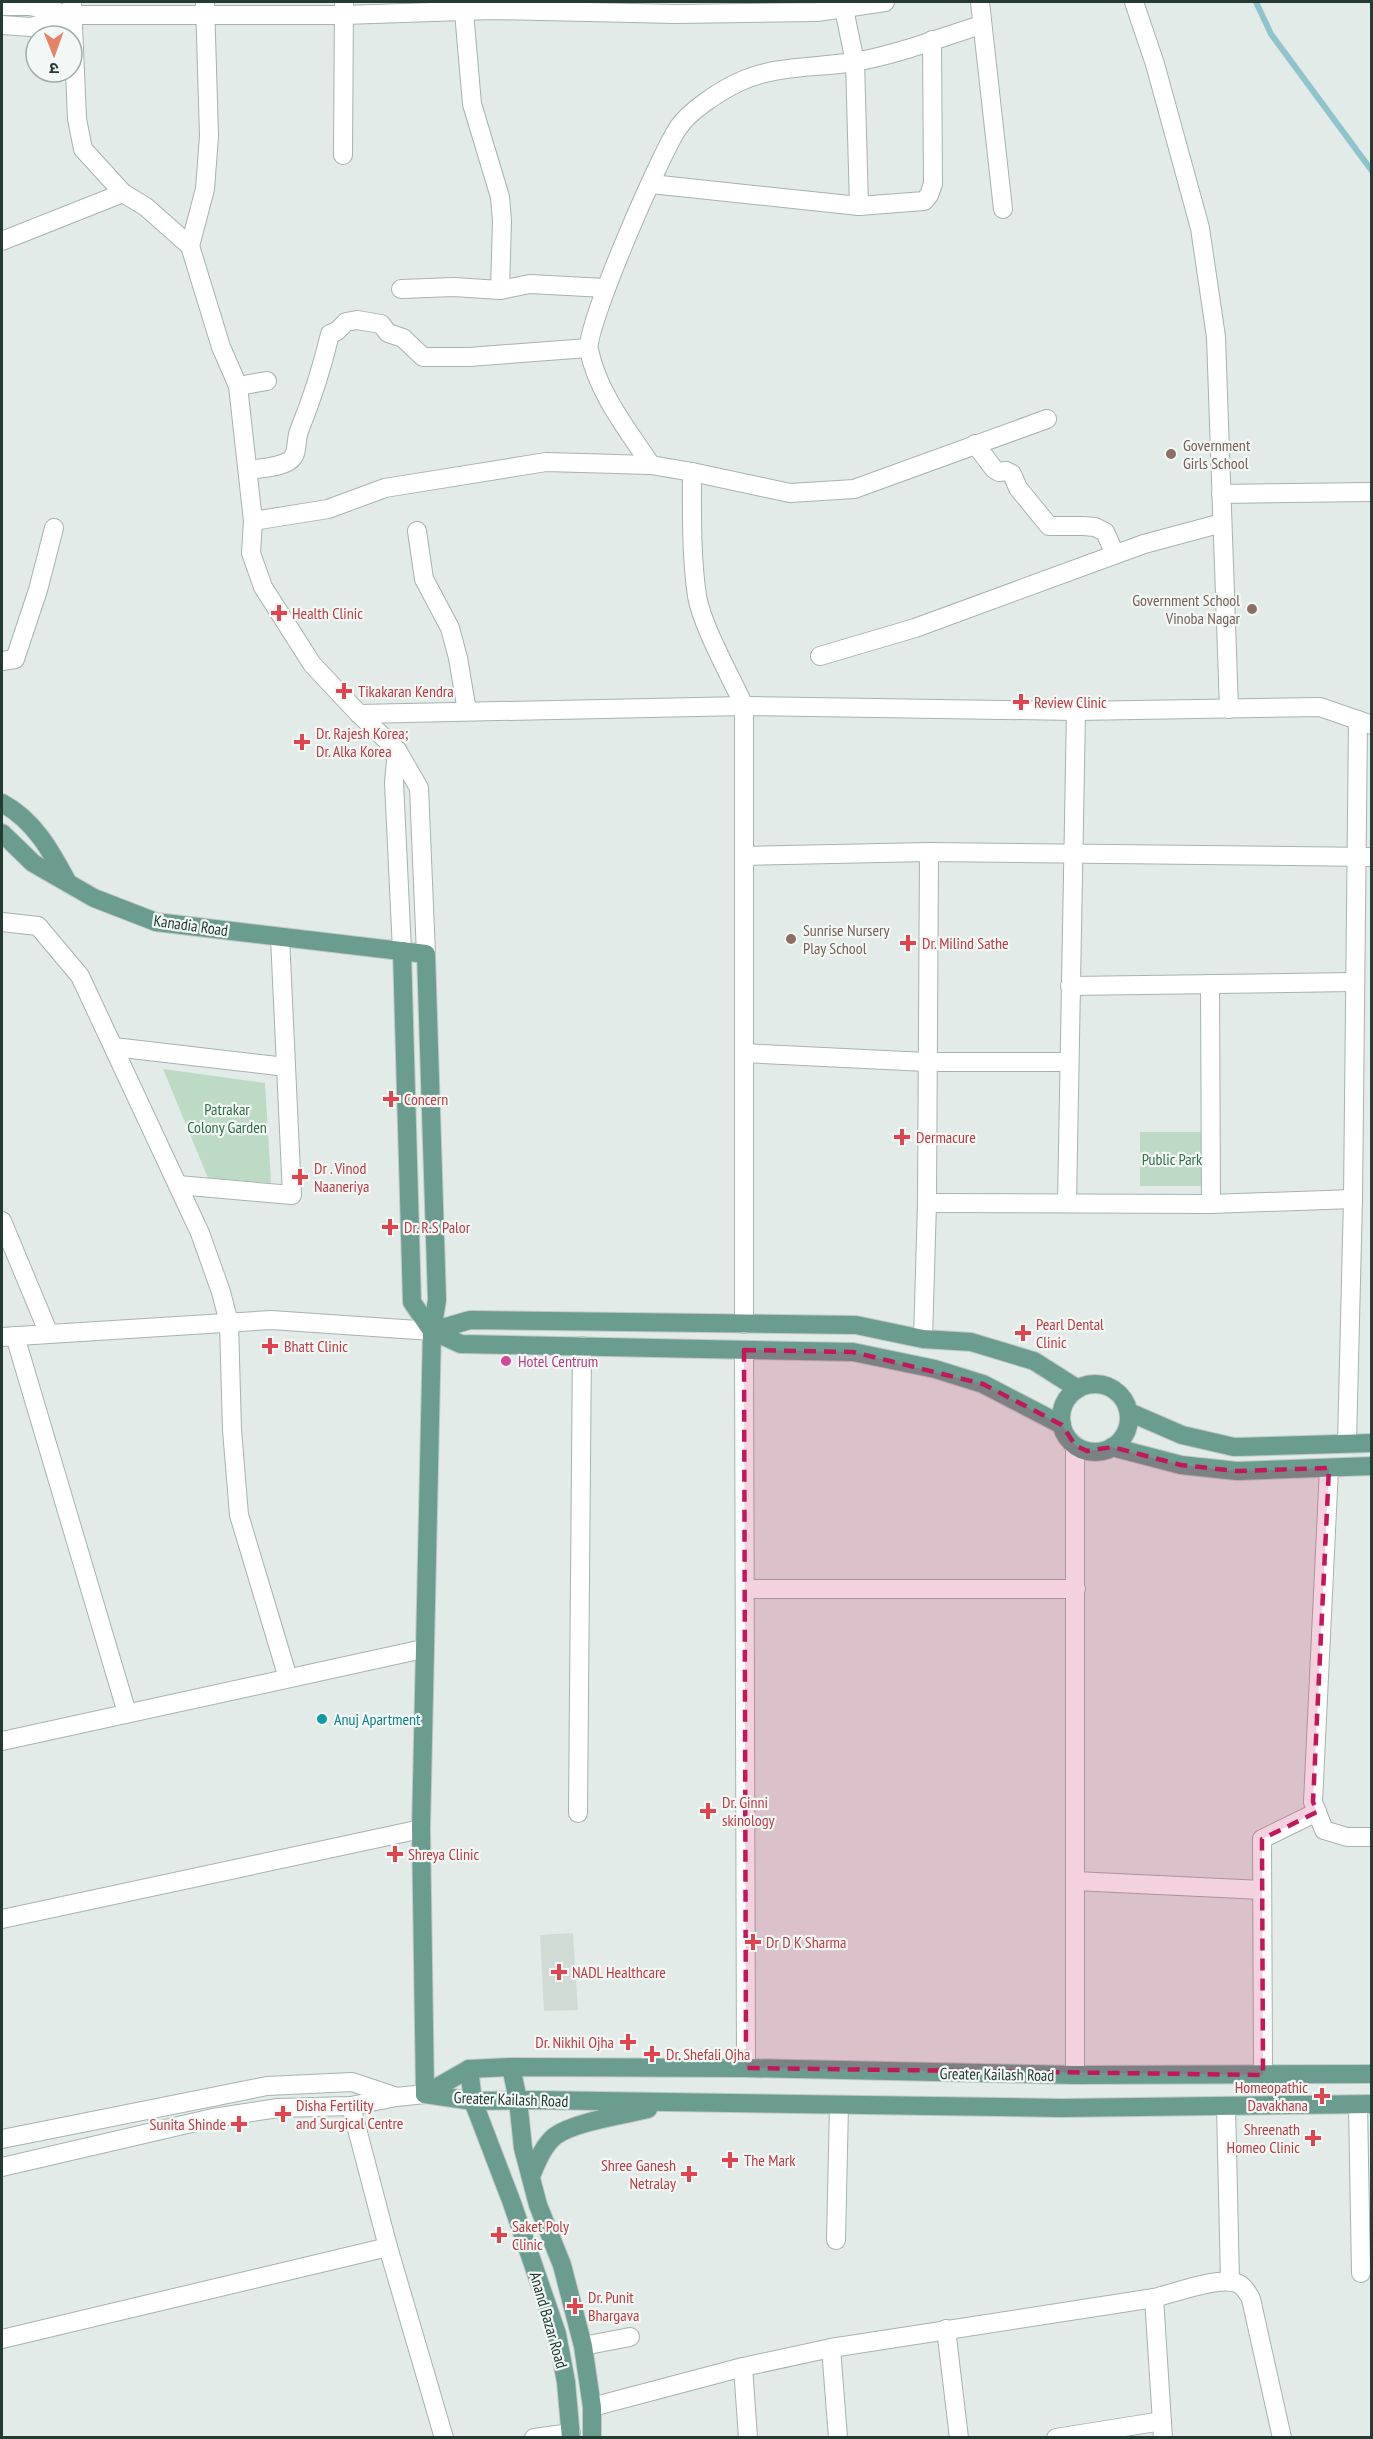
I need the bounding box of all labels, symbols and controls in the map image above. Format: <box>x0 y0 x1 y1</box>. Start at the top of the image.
north arrow <box>24 24 84 84</box>
text: उ <box>49 59 59 79</box>
place label: Government Girls School <box>1183 435 1251 473</box>
marker: Government Girls School <box>1164 447 1178 461</box>
place label: Government School Vinoba Nagar <box>1132 590 1241 628</box>
marker: Government School Vinoba Nagar <box>1245 602 1259 616</box>
place label: Health Clinic <box>292 603 363 623</box>
marker: Health Clinic <box>270 604 288 622</box>
place label: Tikakaran Kendra <box>358 681 454 701</box>
marker: Tikakaran Kendra <box>335 682 353 700</box>
place label: Review Clinic <box>1034 692 1107 712</box>
marker: Review Clinic <box>1012 693 1030 711</box>
place label: Dr. Rajesh Korea; Dr. Alka Korea <box>316 723 408 761</box>
marker: Dr. Rajesh Korea; Dr. Alka Korea <box>293 733 311 751</box>
street label: Kanadia Road <box>153 910 230 940</box>
place label: Sunrise Nursery Play School <box>803 920 889 958</box>
marker: Sunrise Nursery Play School <box>784 932 798 946</box>
place label: Dr. Milind Sathe <box>922 933 1009 953</box>
marker: Dr. Milind Sathe <box>899 934 917 952</box>
place label: Concern <box>404 1089 448 1109</box>
marker: Concern <box>382 1090 400 1108</box>
park label: Patrakar Colony Garden <box>187 1099 267 1137</box>
place label: Dermacure <box>916 1127 976 1147</box>
marker: Dermacure <box>893 1128 911 1146</box>
park label: Public Park <box>1142 1149 1203 1169</box>
place label: Dr . Vinod Naaneriya <box>314 1158 369 1196</box>
marker: Dr . Vinod Naaneriya <box>291 1168 309 1186</box>
place label: Dr. R.S Palor <box>404 1217 471 1237</box>
marker: Dr. R.S Palor <box>381 1218 399 1236</box>
place label: Pearl Dental Clinic <box>1036 1314 1104 1352</box>
marker: Pearl Dental Clinic <box>1014 1324 1032 1342</box>
place label: Bhatt Clinic <box>284 1336 348 1356</box>
marker: Bhatt Clinic <box>261 1337 279 1355</box>
place label: Hotel Centrum <box>518 1351 598 1371</box>
marker: Hotel Centrum <box>499 1354 513 1368</box>
place label: Anuj Apartment <box>334 1709 421 1729</box>
marker: Anuj Apartment <box>315 1712 329 1726</box>
place label: Dr. Ginni skinology <box>722 1792 775 1830</box>
marker: Dr. Ginni skinology <box>699 1802 717 1820</box>
place label: Shreya Clinic <box>408 1844 479 1864</box>
marker: Shreya Clinic <box>386 1845 404 1863</box>
place label: Dr D K Sharma <box>766 1932 846 1952</box>
marker: Dr D K Sharma <box>744 1933 762 1951</box>
place label: NADL Healthcare <box>572 1962 666 1982</box>
marker: NADL Healthcare <box>550 1963 568 1981</box>
place label: Dr. Nikhil Ojha <box>535 2032 614 2052</box>
marker: Dr. Nikhil Ojha <box>619 2033 637 2051</box>
place label: Dr. Shefali Ojha <box>666 2044 750 2064</box>
marker: Dr. Shefali Ojha <box>643 2045 661 2063</box>
street label: Greater Kailash Road <box>940 2063 1055 2085</box>
place label: Homeopathic Davakhana <box>1235 2077 1308 2115</box>
street label: Greater Kailash Road <box>453 2087 569 2111</box>
marker: Homeopathic Davakhana <box>1313 2087 1331 2105</box>
place label: Disha Fertility and Surgical Centre <box>296 2095 403 2133</box>
marker: Disha Fertility and Surgical Centre <box>274 2105 292 2123</box>
place label: Sunita Shinde <box>150 2114 226 2134</box>
marker: Sunita Shinde <box>230 2115 248 2133</box>
place label: Shreenath Homeo Clinic <box>1227 2119 1300 2157</box>
marker: Shreenath Homeo Clinic <box>1304 2129 1322 2147</box>
place label: The Mark <box>744 2150 796 2170</box>
marker: The Mark <box>721 2151 739 2169</box>
place label: Shree Ganesh Netralay <box>601 2155 676 2193</box>
marker: Shree Ganesh Netralay <box>680 2165 698 2183</box>
place label: Saket Poly Clinic <box>512 2216 569 2254</box>
marker: Saket Poly Clinic <box>490 2226 508 2244</box>
street label: Anand Bazar Road <box>526 2269 572 2371</box>
place label: Dr. Punit Bhargava <box>588 2287 639 2325</box>
marker: Dr. Punit Bhargava <box>566 2297 584 2315</box>

